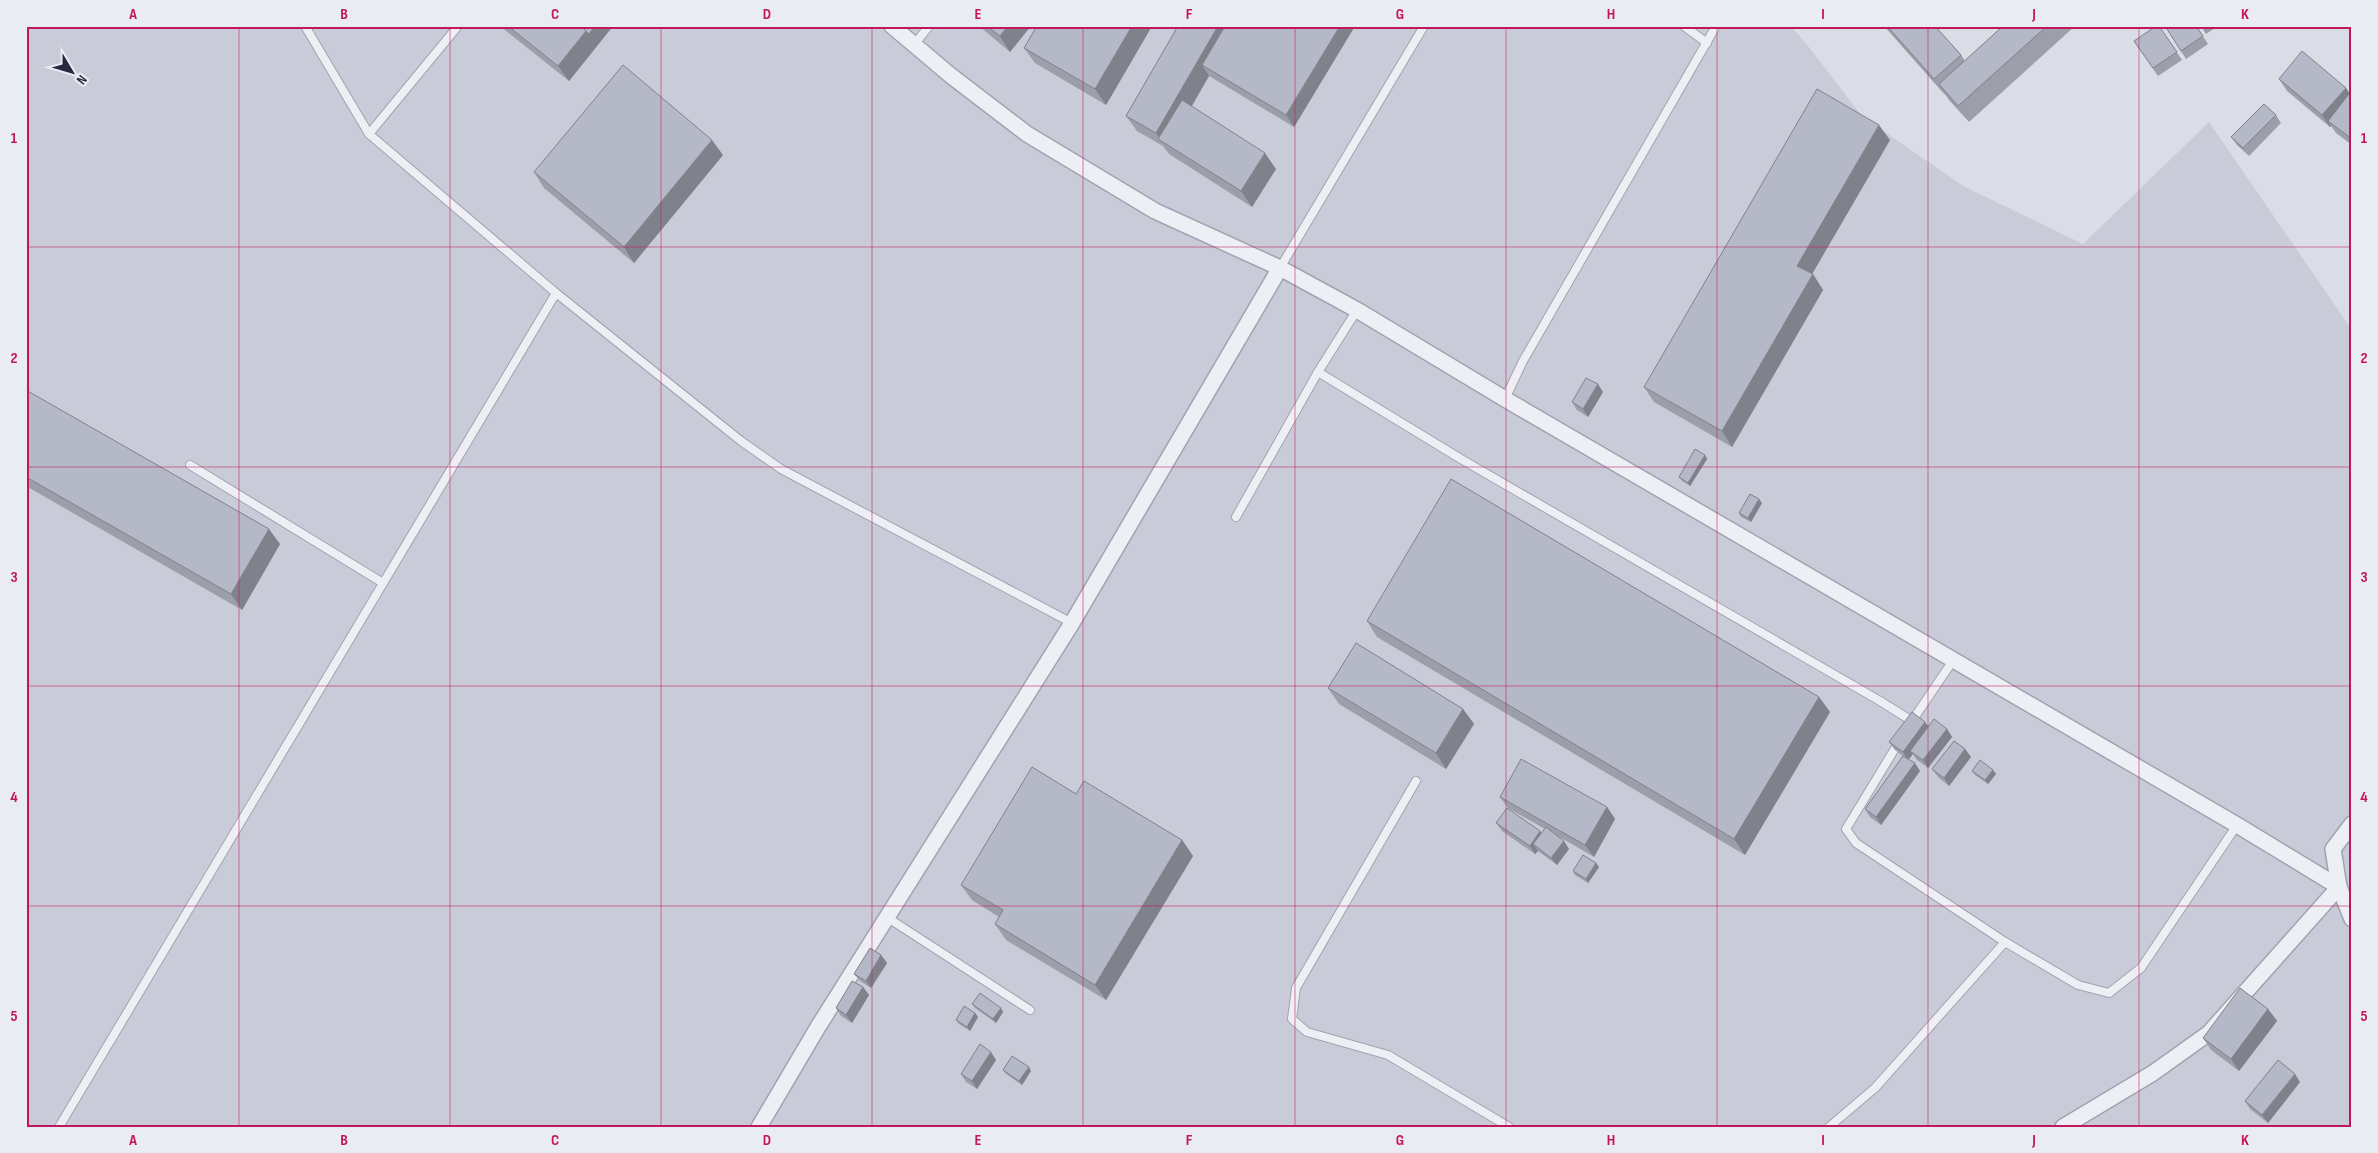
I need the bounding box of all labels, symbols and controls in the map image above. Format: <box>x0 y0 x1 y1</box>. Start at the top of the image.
text: A <box>128 5 137 24</box>
text: B <box>340 5 348 24</box>
text: C <box>551 5 559 24</box>
text: D <box>763 5 771 24</box>
text: E <box>975 5 982 24</box>
text: F <box>1186 5 1193 24</box>
text: G <box>1396 5 1404 24</box>
text: H <box>1607 5 1615 24</box>
text: I <box>1821 5 1825 24</box>
text: J <box>2031 5 2036 24</box>
text: K <box>2241 5 2249 24</box>
north arrow <box>48 48 98 98</box>
text: N <box>73 72 91 88</box>
text: 1 <box>11 129 18 148</box>
text: 1 <box>2361 129 2368 148</box>
text: 2 <box>10 349 18 368</box>
text: 2 <box>2360 349 2368 368</box>
text: 3 <box>10 568 18 587</box>
text: 3 <box>2360 568 2368 587</box>
text: 4 <box>10 788 18 807</box>
text: 4 <box>2360 788 2368 807</box>
text: 5 <box>10 1007 18 1026</box>
text: 5 <box>2360 1007 2368 1026</box>
text: A <box>128 1131 137 1150</box>
text: B <box>340 1131 348 1150</box>
text: C <box>551 1131 559 1150</box>
text: D <box>763 1131 771 1150</box>
text: E <box>975 1131 982 1150</box>
text: F <box>1186 1131 1193 1150</box>
text: G <box>1396 1131 1404 1150</box>
text: H <box>1607 1131 1615 1150</box>
text: I <box>1821 1131 1825 1150</box>
text: J <box>2031 1131 2036 1150</box>
text: K <box>2241 1131 2249 1150</box>

